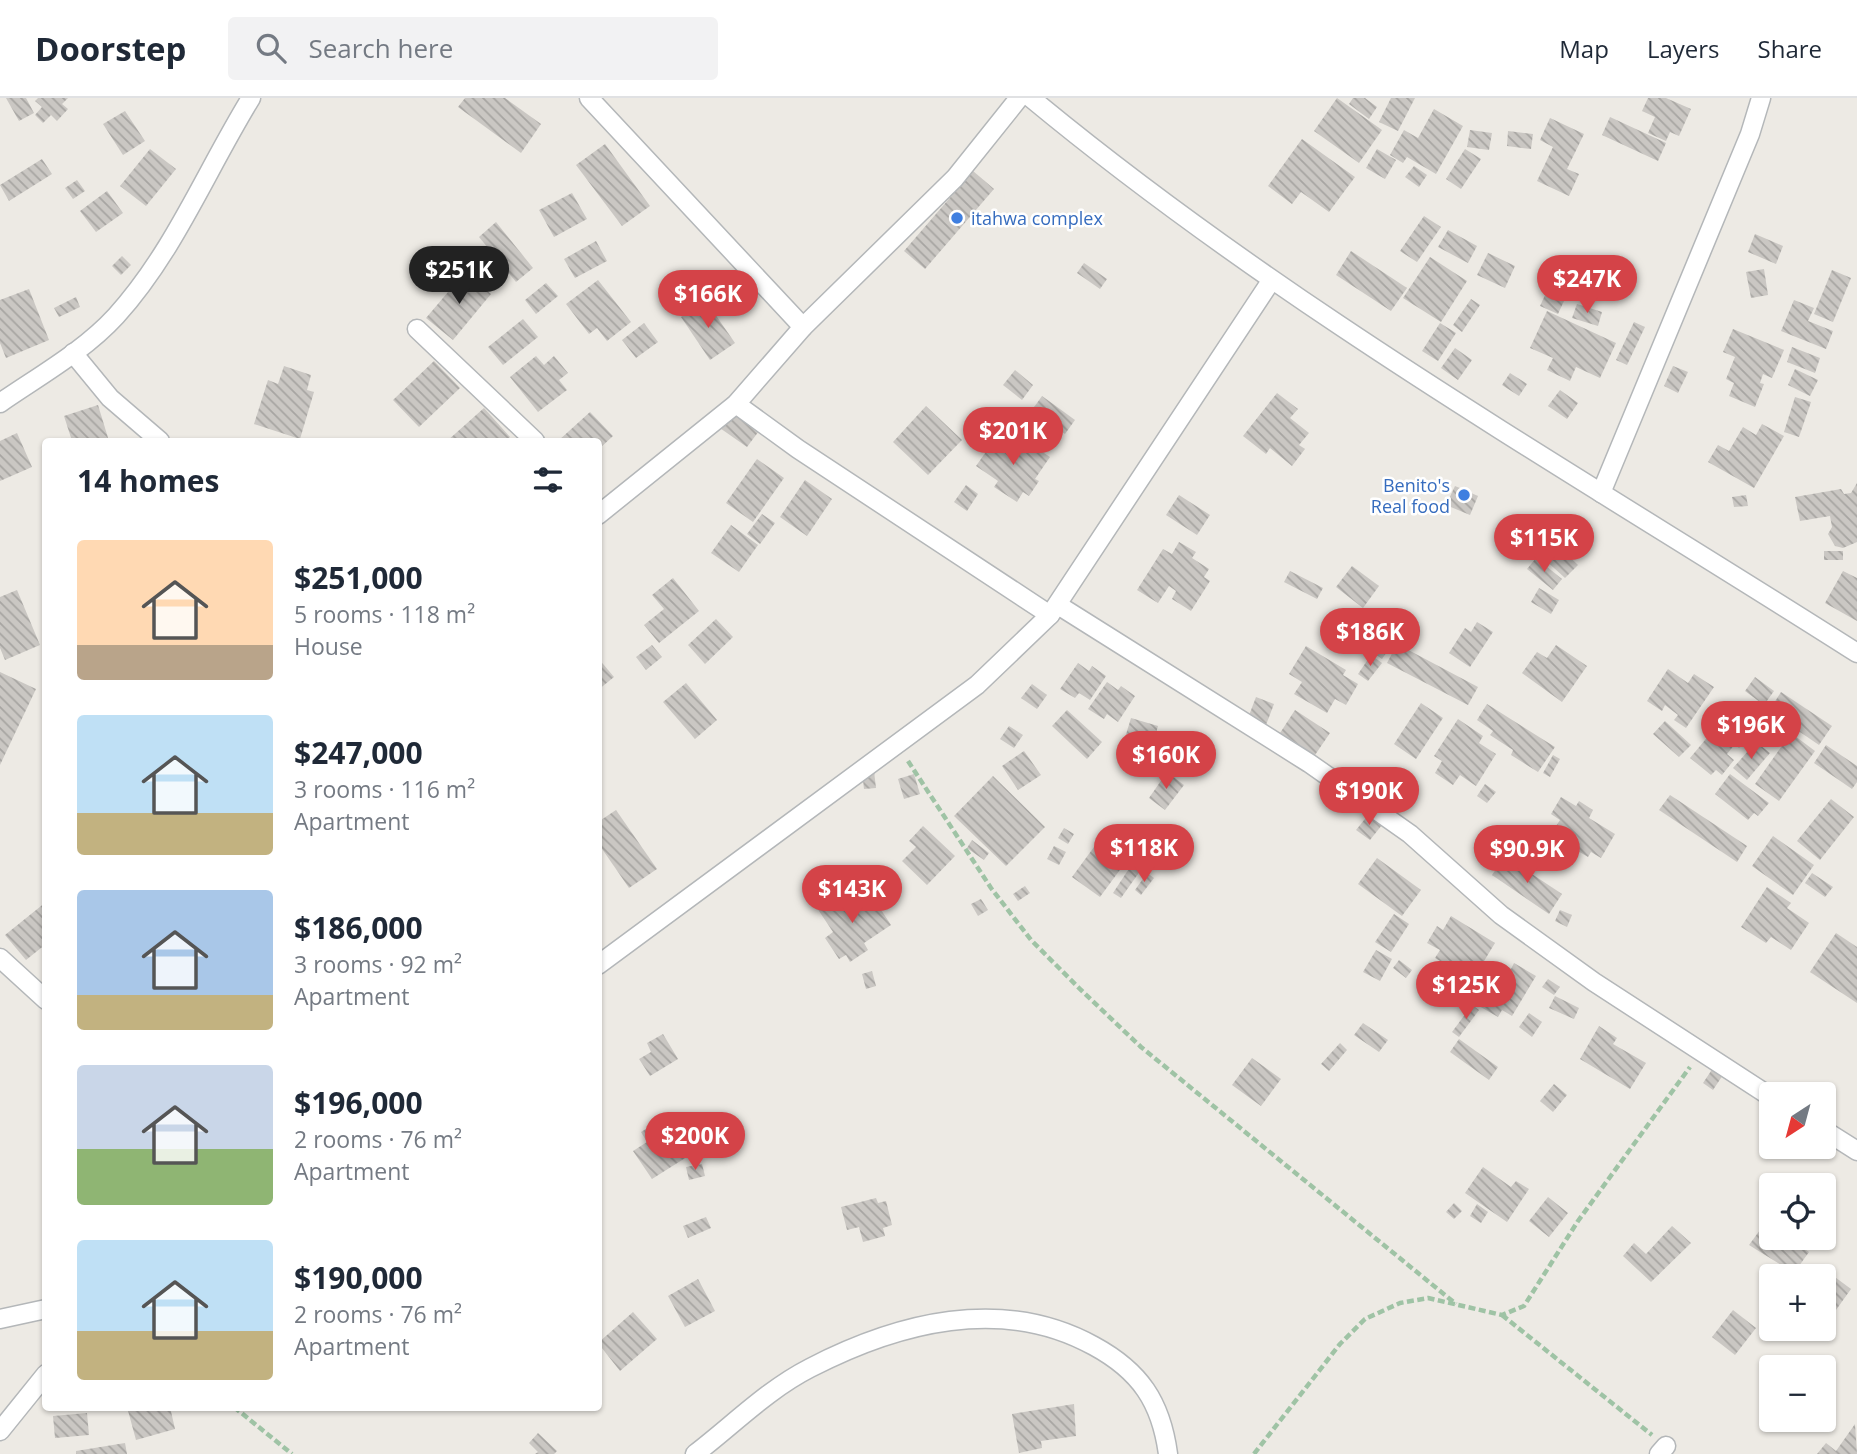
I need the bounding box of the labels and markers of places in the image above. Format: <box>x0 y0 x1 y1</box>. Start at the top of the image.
place label: itahwa complex <box>971 206 1103 230</box>
marker: itahwa complex <box>949 210 965 226</box>
pin: $251K <box>410 246 508 306</box>
pin: $247K <box>1538 256 1636 315</box>
pin: $166K <box>659 271 757 330</box>
pin: $201K <box>964 408 1062 467</box>
place label: Benito's Real food <box>1371 473 1450 518</box>
marker: Benito's Real food <box>1456 487 1472 503</box>
pin: $115K <box>1495 514 1593 574</box>
pin: $186K <box>1321 608 1419 668</box>
pin: $196K <box>1702 702 1800 761</box>
pin: $160K <box>1117 732 1215 791</box>
pin: $190K <box>1320 768 1418 827</box>
pin: $118K <box>1095 824 1193 884</box>
pin: $90.9K <box>1470 826 1584 885</box>
pin: $143K <box>803 866 901 925</box>
pin: $125K <box>1417 962 1515 1021</box>
pin: $200K <box>646 1112 744 1172</box>

